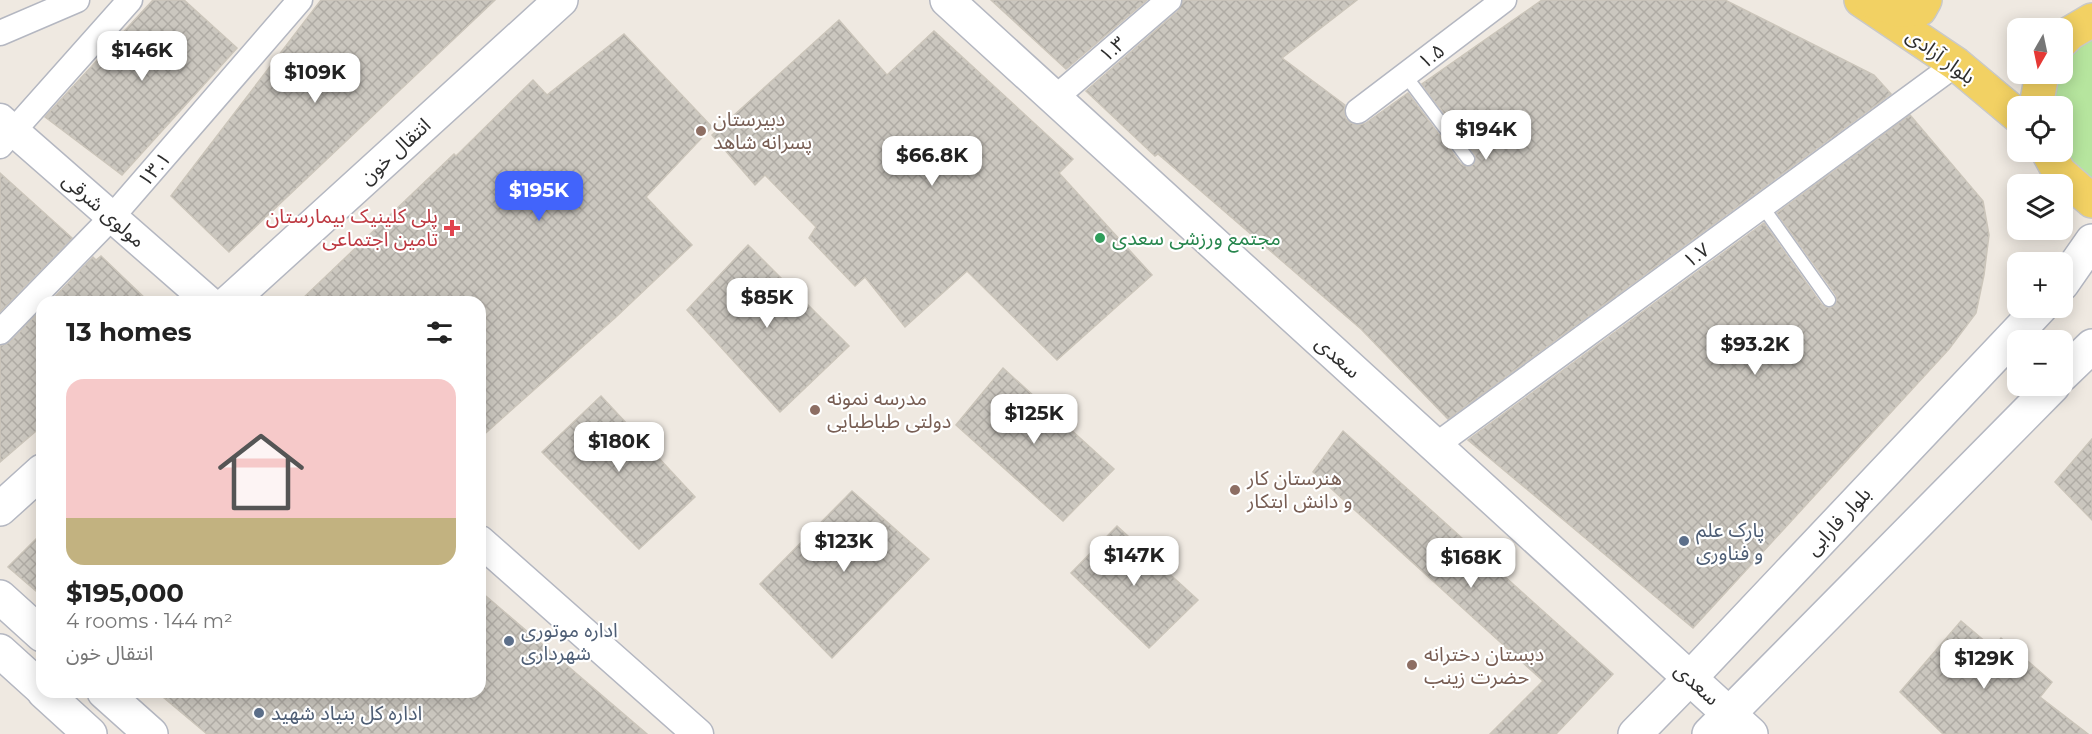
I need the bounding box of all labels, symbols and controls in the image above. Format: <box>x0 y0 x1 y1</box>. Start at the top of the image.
north arrow <box>2007 18 2073 84</box>
map controls <box>2007 18 2073 396</box>
street label: بلوار آزادی <box>1902 23 1980 89</box>
pin: $146K <box>100 31 184 82</box>
street label: ۱.۳ <box>1094 31 1130 67</box>
text: $146K <box>111 38 173 62</box>
street label: ۱.۵ <box>1413 38 1449 74</box>
pin: $109K <box>273 53 357 104</box>
text: $109K <box>284 60 346 84</box>
button: locate <box>2007 96 2073 162</box>
place label: دبیرستان پسرانه شاهد <box>713 107 812 155</box>
pin: $194K <box>1444 110 1528 161</box>
street label: انتقال خون <box>354 113 436 189</box>
text: $194K <box>1455 117 1517 141</box>
marker: دبیرستان پسرانه شاهد <box>694 124 708 138</box>
pin: $66.8K <box>883 136 981 187</box>
text: $66.8K <box>896 143 968 167</box>
street label: ۱۳.۱ <box>132 147 176 191</box>
street label: مولوی شرقی <box>58 168 150 252</box>
pin: $195K <box>497 171 581 222</box>
button: layers <box>2007 174 2073 240</box>
text: $195K <box>509 178 569 202</box>
place label: پلی کلینیک بیمارستان تامین اجتماعی <box>266 204 438 251</box>
marker: پلی کلینیک بیمارستان تامین اجتماعی <box>443 219 461 237</box>
place label: مجتمع ورزشی سعدی <box>1112 226 1281 253</box>
marker: مجتمع ورزشی سعدی <box>1093 231 1107 245</box>
street label: ۱.۷ <box>1678 237 1714 273</box>
button: + <box>2007 252 2073 318</box>
pin: $85K <box>731 278 803 329</box>
text: $85K <box>741 285 793 309</box>
text: 13 homes <box>66 316 192 348</box>
icon: filters <box>423 316 456 349</box>
pin: $93.2K <box>1706 325 1804 376</box>
button: − <box>2007 330 2073 396</box>
street label: سعدی <box>1311 331 1365 383</box>
text: $93.2K <box>1721 332 1789 356</box>
place label: مدرسه نمونه دولتی طباطبایی <box>827 386 951 433</box>
pin: $125K <box>992 394 1076 445</box>
text: $125K <box>1005 401 1063 425</box>
marker: مدرسه نمونه دولتی طباطبایی <box>808 403 822 417</box>
icon: home <box>207 418 315 526</box>
pin: $180K <box>577 422 661 473</box>
text: $180K <box>588 429 650 453</box>
place label: هنرستان کار و دانش ابتکار <box>1246 466 1352 513</box>
street label: بلوار فارابی <box>1800 482 1876 560</box>
marker: هنرستان کار و دانش ابتکار <box>1228 483 1242 497</box>
place label: پارک علم و فناوری <box>1696 518 1764 565</box>
pin: $123K <box>802 522 886 573</box>
text: $123K <box>815 529 873 553</box>
marker: پارک علم و فناوری <box>1677 534 1691 548</box>
pin: $147K <box>1092 536 1176 587</box>
pin: $168K <box>1429 538 1513 589</box>
text: $147K <box>1104 543 1164 567</box>
text: $168K <box>1440 545 1502 569</box>
text: $195,000 <box>66 577 184 609</box>
text: 4 rooms · 144 m² <box>66 609 233 633</box>
place label: اداره موتوری شهرداری <box>521 618 618 665</box>
marker: اداره موتوری شهرداری <box>502 634 516 648</box>
pin: $129K <box>1942 639 2026 690</box>
text: انتقال خون <box>66 641 153 665</box>
place label: دبستان دخترانه حضرت زینب <box>1424 642 1544 689</box>
text: $129K <box>1954 646 2014 670</box>
marker: دبستان دخترانه حضرت زینب <box>1405 658 1419 672</box>
street label: سعدی <box>1670 658 1724 710</box>
place label: اداره کل بنیاد شهید <box>271 701 422 725</box>
marker: اداره کل بنیاد شهید <box>252 706 266 720</box>

